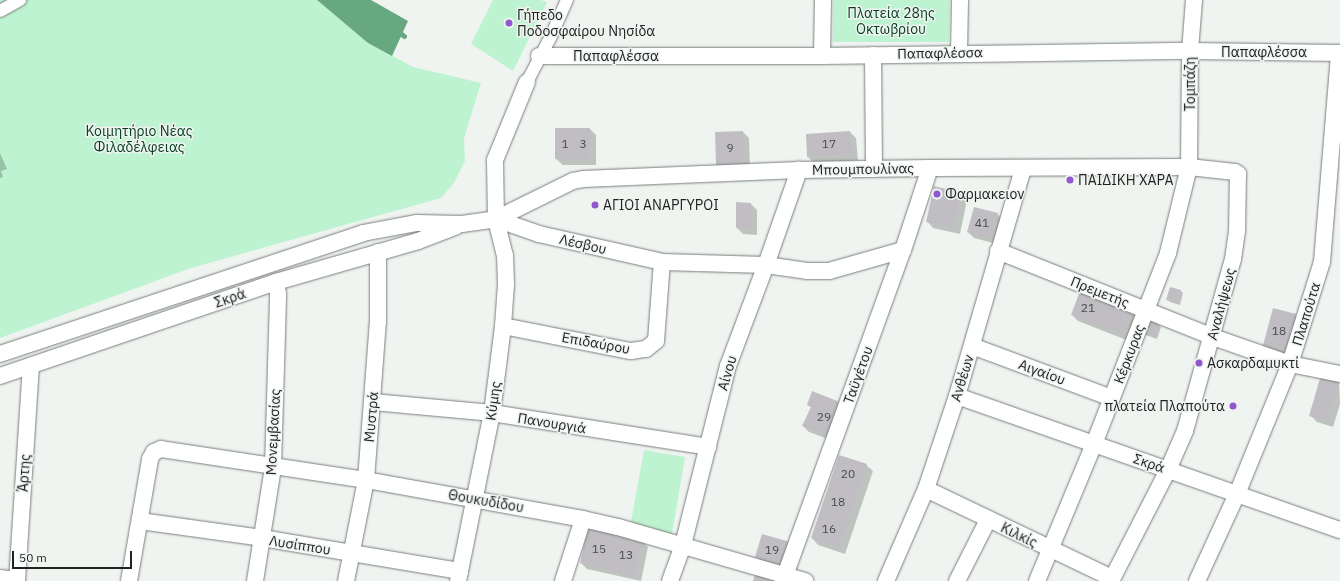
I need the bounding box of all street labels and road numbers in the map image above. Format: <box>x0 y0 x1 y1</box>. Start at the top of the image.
street label: Παπαφλέσσα <box>897 44 983 62</box>
street label: Παπαφλέσσα <box>1221 44 1307 60</box>
street label: Παπαφλέσσα <box>573 48 659 64</box>
street label: Τομπάζη <box>1182 57 1198 111</box>
street label: Μπουμπουλίνας <box>812 160 914 178</box>
street label: Λέσβου <box>558 230 608 258</box>
street label: Αναλήψεως <box>1203 266 1239 342</box>
street label: Πρεμετής <box>1068 273 1132 311</box>
street label: Πλαπούτα <box>1288 280 1324 348</box>
street label: Σκρά <box>212 285 248 311</box>
street label: Κέρκυρας <box>1110 322 1148 386</box>
street label: Επιδαύρου <box>560 329 632 357</box>
street label: Ταϋγέτου <box>840 344 876 406</box>
street label: Ανθέων <box>947 352 977 404</box>
street label: Αίνου <box>714 353 740 393</box>
street label: Αιγαίου <box>1016 356 1068 388</box>
street label: Κύμης <box>482 380 504 422</box>
street label: Μονεμβασίας <box>262 388 284 476</box>
street label: Μυστρά <box>360 391 382 443</box>
street label: Πανουργιά <box>516 409 588 437</box>
street label: Σκρά <box>1131 450 1167 476</box>
street label: Άρτης <box>14 453 34 493</box>
street label: Θουκυδίδου <box>447 486 525 516</box>
street label: Κιλκίς <box>998 519 1040 551</box>
street label: Λυσίππου <box>268 532 332 558</box>

